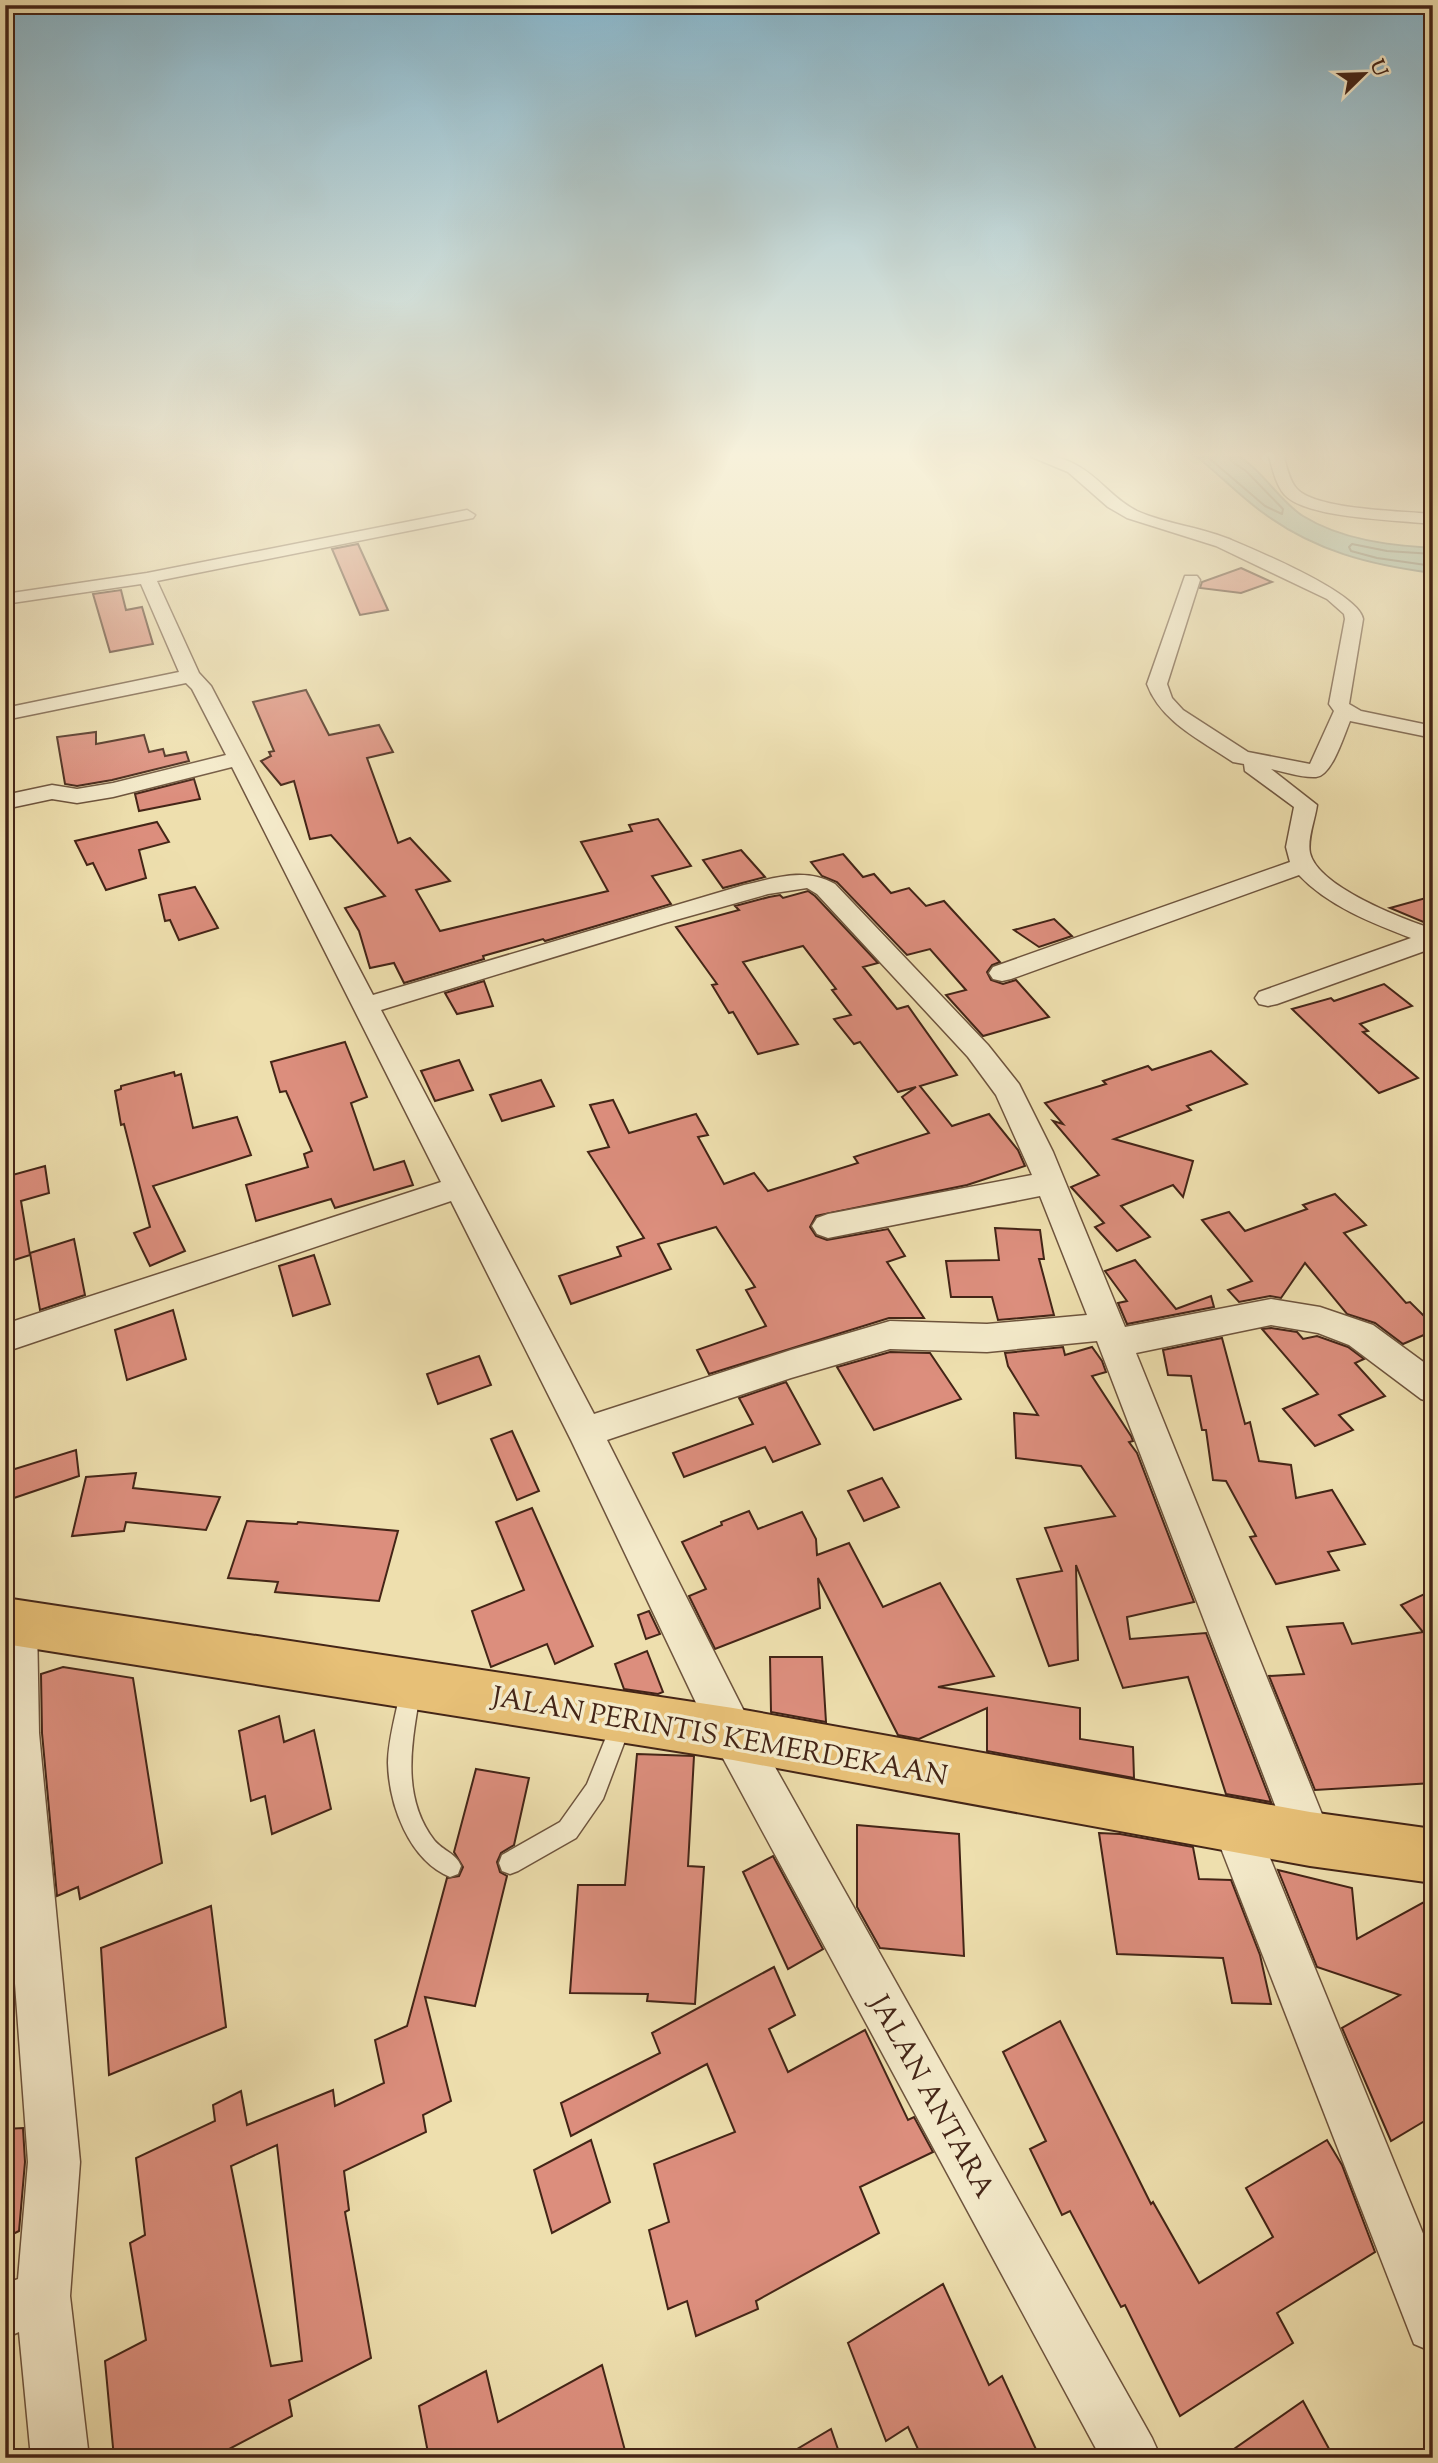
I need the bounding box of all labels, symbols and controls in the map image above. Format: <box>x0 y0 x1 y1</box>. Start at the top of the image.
north arrow <box>1330 38 1400 108</box>
text: U <box>1362 56 1393 81</box>
street label: JALAN PERINTIS KEMERDEKAAN <box>487 1678 950 1798</box>
street label: JALAN ANTARA <box>857 1987 1003 2206</box>

